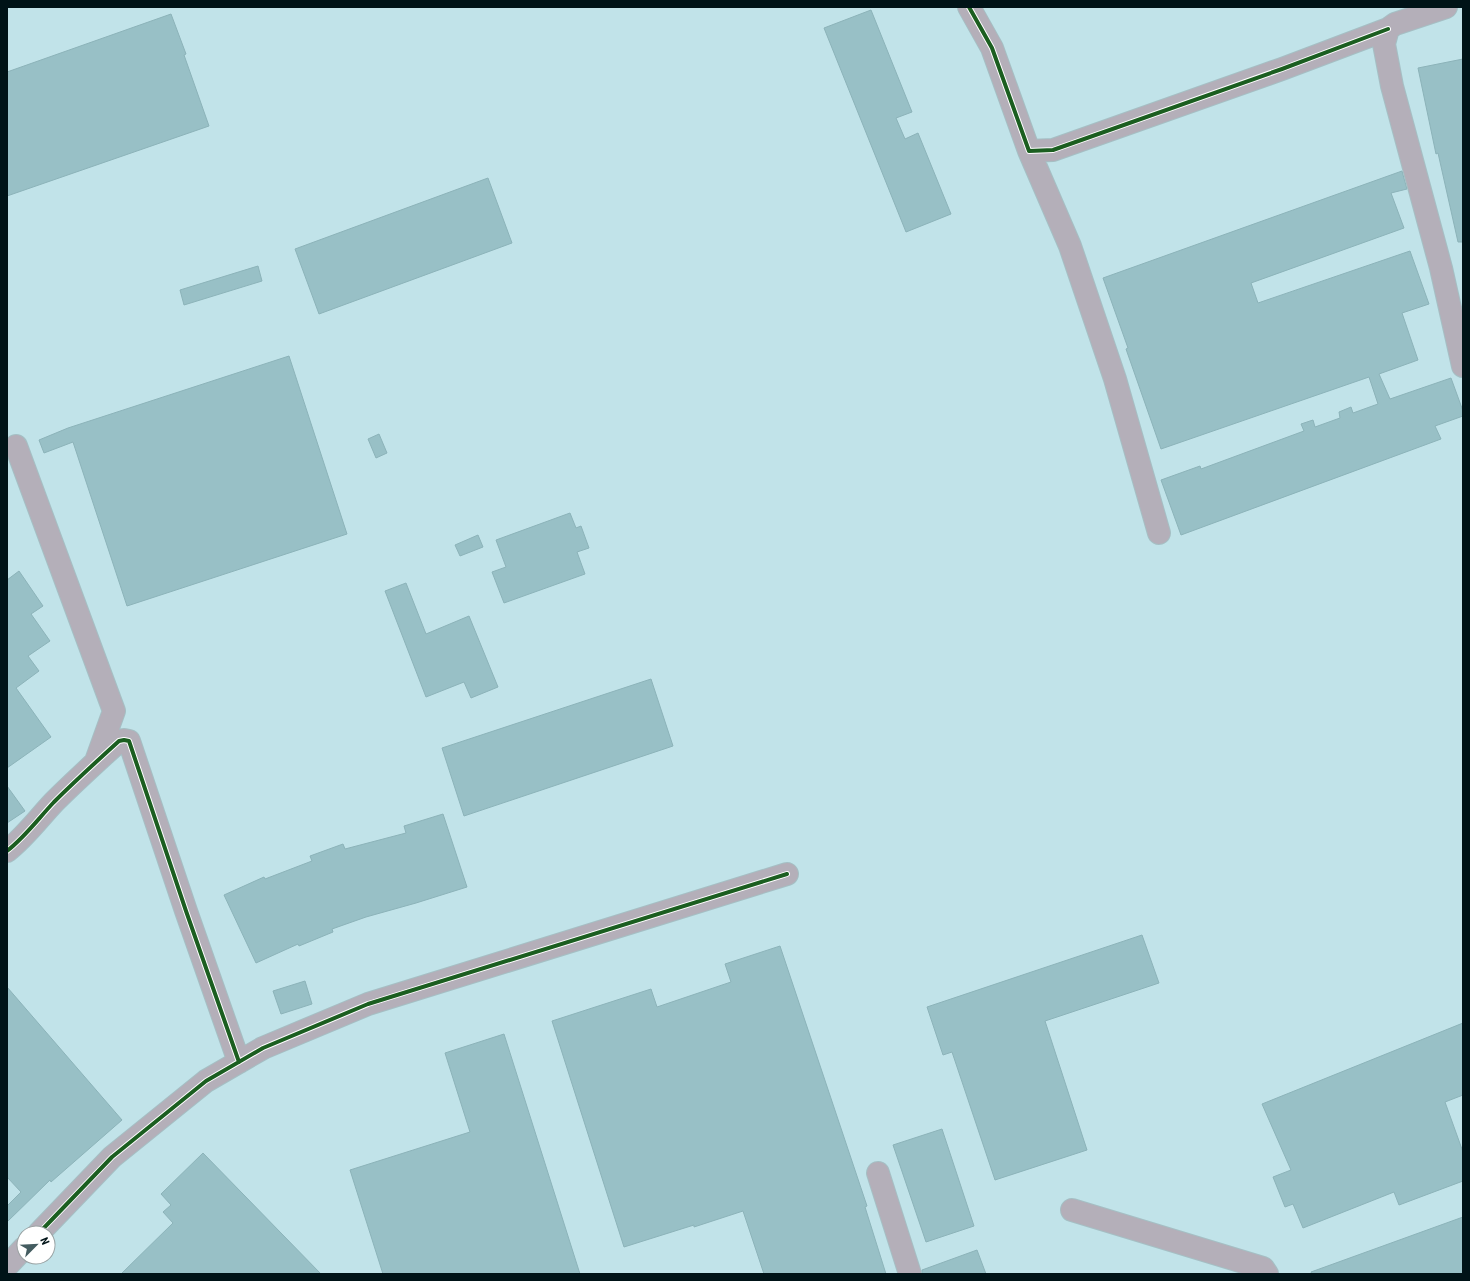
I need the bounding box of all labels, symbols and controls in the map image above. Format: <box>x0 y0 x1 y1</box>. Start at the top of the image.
north arrow <box>16 1225 56 1265</box>
text: N <box>37 1235 52 1247</box>

